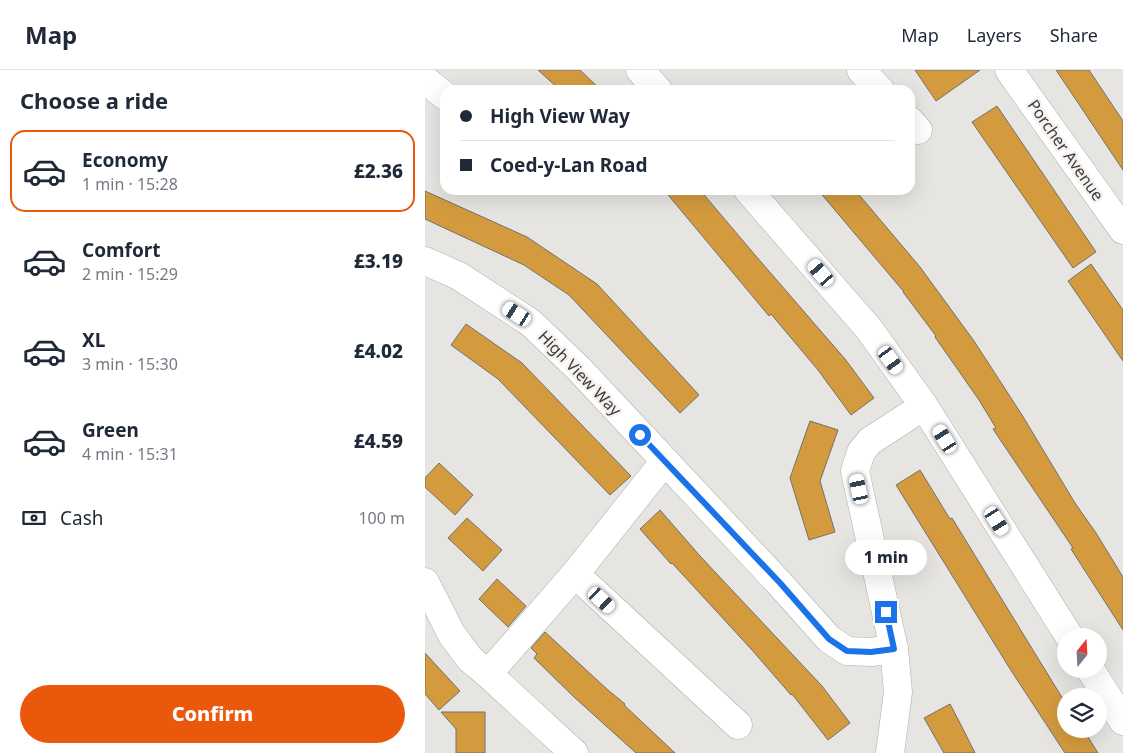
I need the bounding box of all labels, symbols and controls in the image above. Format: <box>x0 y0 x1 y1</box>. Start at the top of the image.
text: Map <box>25 18 77 51</box>
text: Map <box>901 23 939 47</box>
text: Layers <box>967 23 1022 47</box>
text: Share <box>1050 23 1098 47</box>
text: Choose a ride <box>20 85 168 115</box>
street label: Porcher Avenue <box>1023 95 1109 205</box>
text: High View Way <box>490 103 630 129</box>
text: Economy <box>82 147 168 173</box>
icon: car <box>22 149 67 194</box>
text: Coed-y-Lan Road <box>490 152 647 178</box>
text: £2.36 <box>354 158 403 184</box>
text: 1 min · 15:28 <box>82 173 178 195</box>
text: Comfort <box>82 237 161 263</box>
icon: car <box>22 239 67 284</box>
text: £3.19 <box>354 248 403 274</box>
car <box>805 257 836 289</box>
text: 2 min · 15:29 <box>82 263 178 285</box>
car <box>500 300 533 328</box>
street label: High View Way <box>534 326 627 421</box>
text: XL <box>82 327 105 353</box>
icon: car <box>22 329 67 374</box>
text: £4.02 <box>354 338 403 364</box>
car <box>876 343 905 377</box>
text: 3 min · 15:30 <box>82 353 178 375</box>
text: Green <box>82 417 139 443</box>
icon: car <box>22 419 67 464</box>
car <box>930 422 959 456</box>
route start <box>629 424 651 446</box>
text: £4.59 <box>354 428 403 454</box>
text: 4 min · 15:31 <box>82 443 178 465</box>
car <box>848 473 869 505</box>
icon: cash <box>20 504 48 532</box>
car <box>982 504 1011 538</box>
text: Cash <box>60 505 104 531</box>
text: 100 m <box>358 507 405 529</box>
callout: 1 min <box>845 540 927 574</box>
text: 1 min <box>864 546 908 568</box>
car <box>585 584 618 616</box>
route end <box>875 601 897 623</box>
north arrow <box>1057 628 1107 678</box>
map controls <box>1057 628 1107 738</box>
button: Confirm <box>20 685 405 743</box>
button: layers <box>1057 688 1107 738</box>

